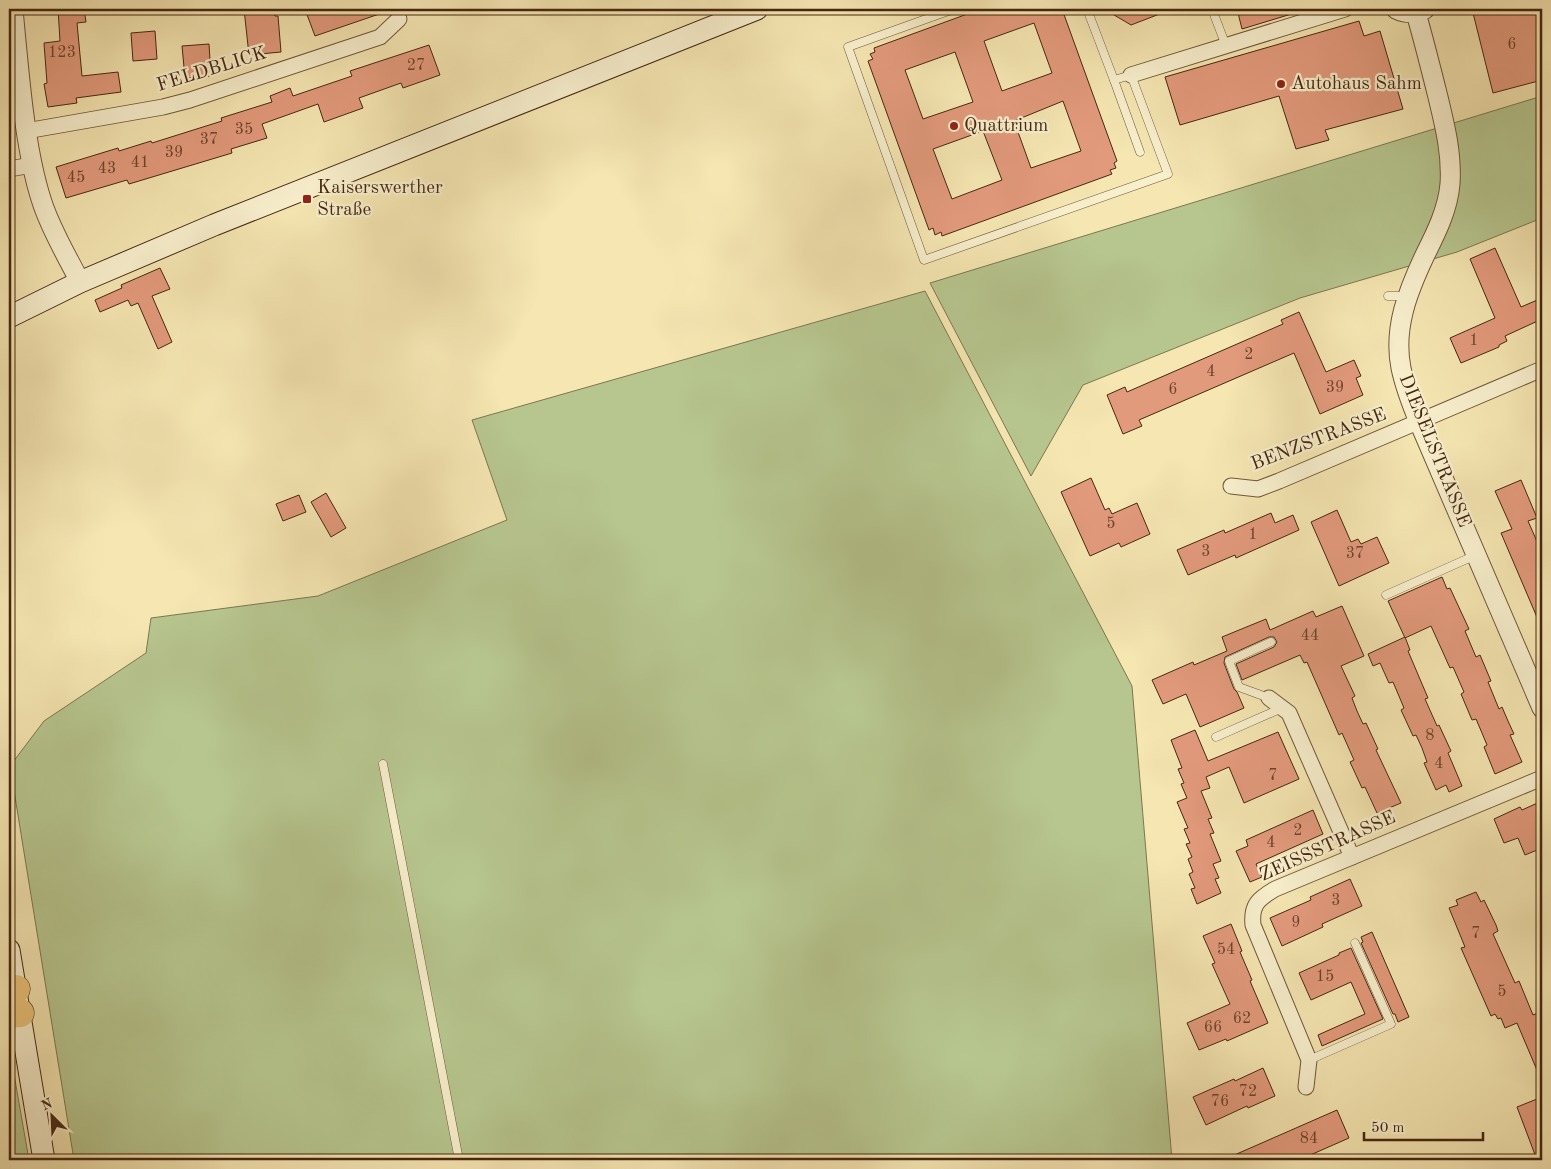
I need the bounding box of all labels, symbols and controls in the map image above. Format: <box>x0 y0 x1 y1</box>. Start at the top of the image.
house number: 6 <box>1507 37 1517 53</box>
street label: FELDBLICK <box>155 44 269 96</box>
house number: 123 <box>48 45 76 61</box>
house number: 27 <box>407 58 425 74</box>
place label: Autohaus Sahm <box>1291 75 1422 94</box>
marker: Autohaus Sahm <box>1275 78 1287 90</box>
place label: Quattrium <box>964 117 1048 136</box>
marker: Quattrium <box>948 120 960 132</box>
house number: 35 <box>235 122 253 138</box>
house number: 37 <box>200 132 218 148</box>
house number: 39 <box>165 145 183 161</box>
house number: 41 <box>131 155 149 171</box>
house number: 43 <box>98 161 116 177</box>
house number: 45 <box>67 170 85 186</box>
place label: Kaiserswerther Straße <box>317 179 443 220</box>
marker: Kaiserswerther Straße <box>301 193 313 205</box>
house number: 1 <box>1469 333 1479 349</box>
house number: 2 <box>1244 347 1254 363</box>
house number: 4 <box>1206 364 1216 380</box>
street label: DIESELSTRASSE <box>1395 372 1473 530</box>
house number: 39 <box>1326 380 1344 396</box>
house number: 6 <box>1168 382 1178 398</box>
street label: BENZSTRASSE <box>1249 405 1389 475</box>
house number: 5 <box>1106 516 1116 532</box>
house number: 1 <box>1248 527 1258 543</box>
house number: 3 <box>1201 544 1211 560</box>
house number: 37 <box>1346 546 1364 562</box>
house number: 44 <box>1301 628 1319 644</box>
house number: 8 <box>1425 728 1435 744</box>
house number: 4 <box>1434 756 1444 772</box>
house number: 7 <box>1268 768 1278 784</box>
street label: ZEISSSTRASSE <box>1257 808 1399 886</box>
house number: 2 <box>1293 823 1303 839</box>
house number: 4 <box>1266 835 1276 851</box>
house number: 3 <box>1331 893 1341 909</box>
house number: 9 <box>1291 915 1301 931</box>
house number: 7 <box>1471 926 1481 942</box>
house number: 54 <box>1217 942 1235 958</box>
house number: 15 <box>1316 969 1334 985</box>
house number: 5 <box>1497 984 1507 1000</box>
house number: 62 <box>1233 1011 1251 1027</box>
house number: 66 <box>1204 1020 1222 1036</box>
house number: 72 <box>1239 1084 1257 1100</box>
north arrow <box>28 1092 78 1142</box>
house number: 76 <box>1211 1094 1229 1110</box>
text: N <box>39 1096 55 1114</box>
scale bar <box>1364 1109 1482 1141</box>
text: 50 m <box>1371 1121 1405 1136</box>
house number: 84 <box>1300 1131 1318 1147</box>

